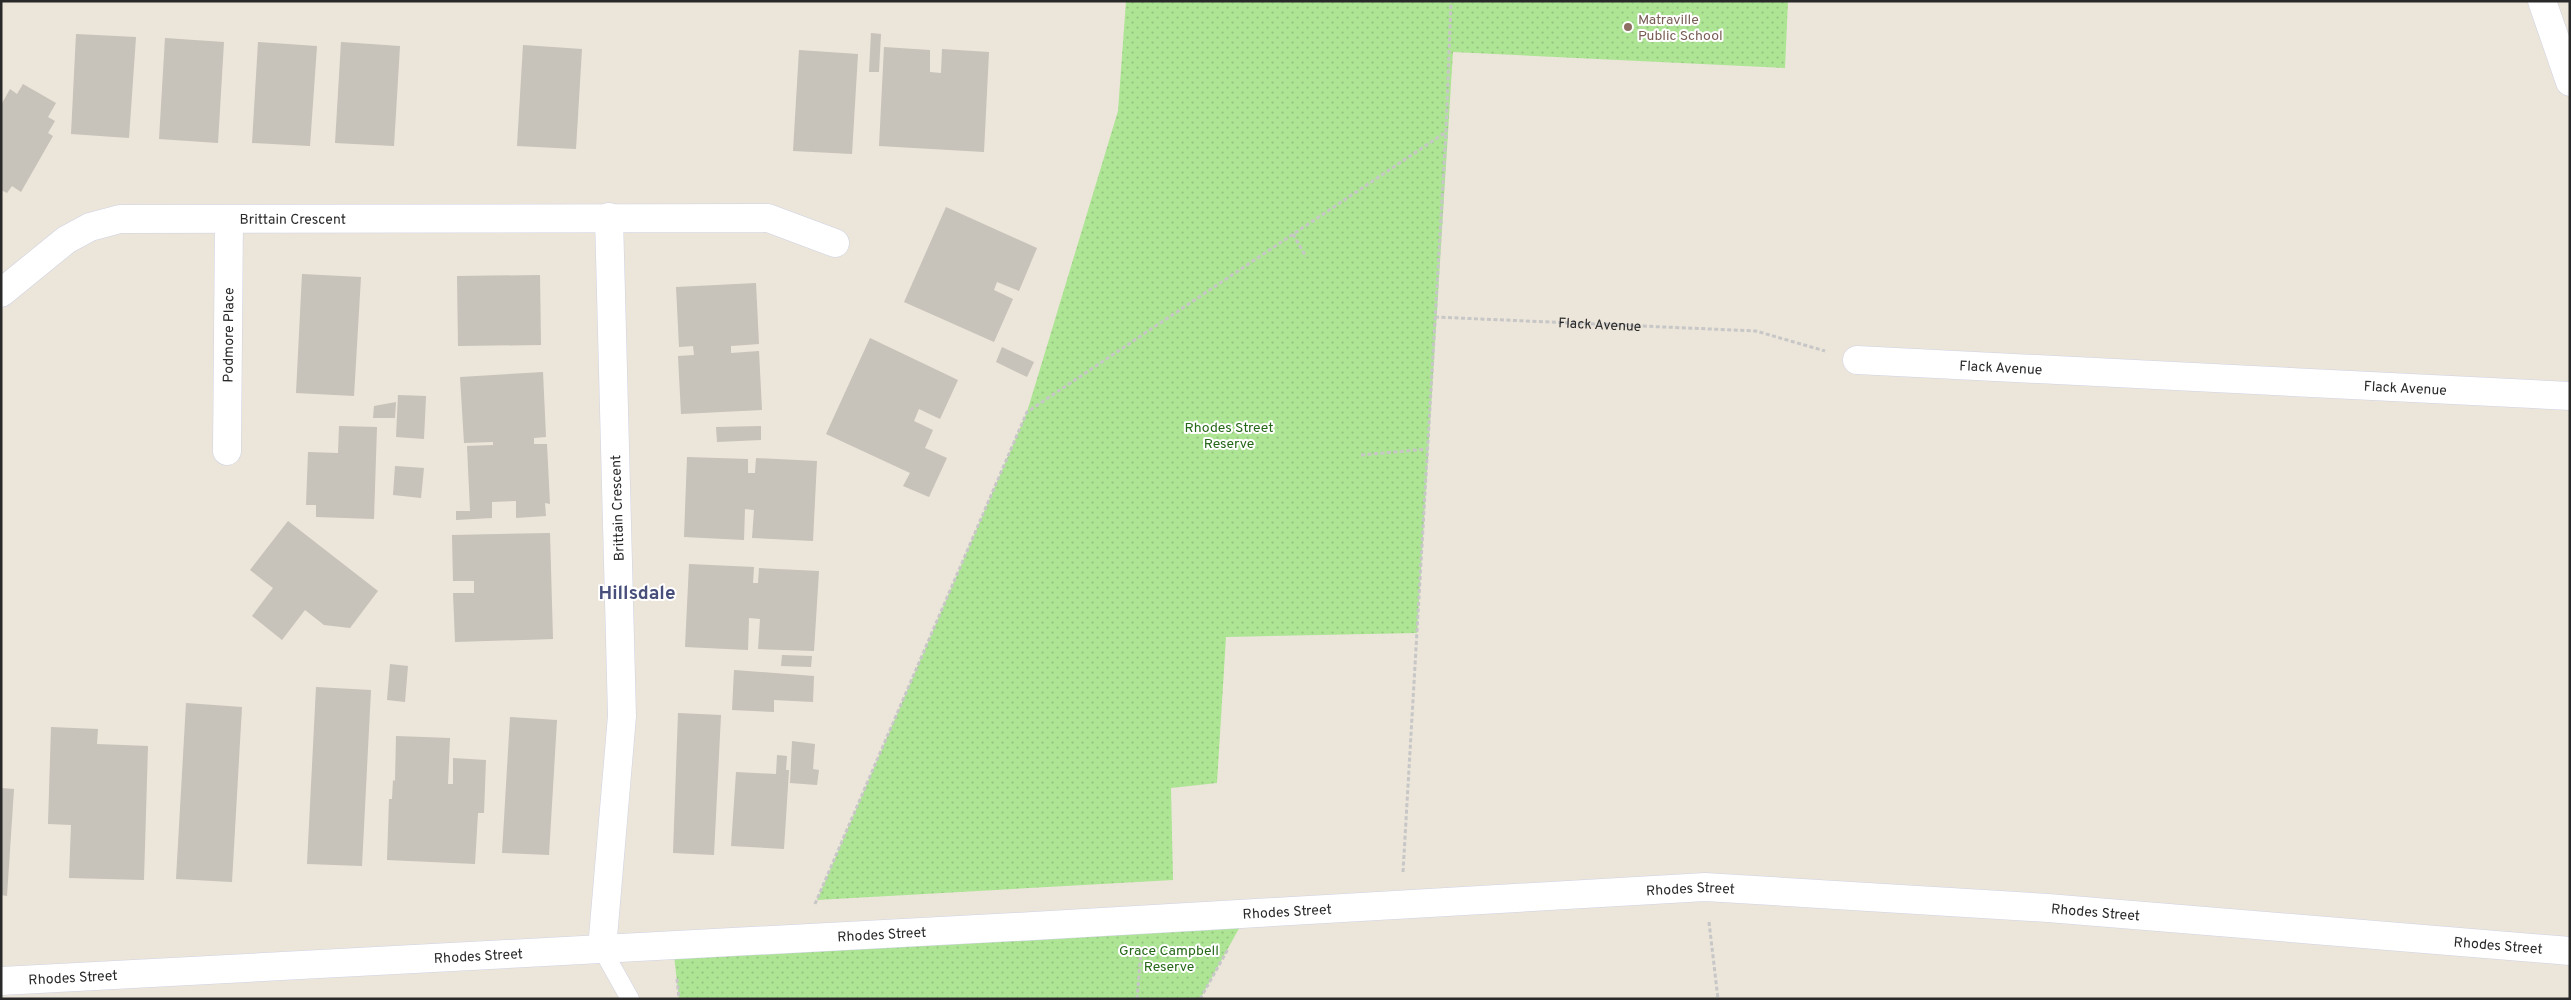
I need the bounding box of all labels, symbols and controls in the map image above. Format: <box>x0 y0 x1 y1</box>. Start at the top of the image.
place label: Matraville Public School <box>1638 12 1723 45</box>
marker: Matraville Public School <box>1622 21 1634 33</box>
street label: Brittain Crescent <box>240 212 346 229</box>
street label: Podmore Place <box>221 287 238 383</box>
street label: Flack Avenue <box>1558 315 1642 336</box>
street label: Flack Avenue <box>1959 358 2043 379</box>
street label: Flack Avenue <box>2363 379 2447 400</box>
park label: Rhodes Street Reserve <box>1184 420 1274 453</box>
street label: Brittain Crescent <box>608 455 629 561</box>
district label: Hillsdale <box>599 582 675 606</box>
street label: Rhodes Street <box>1645 880 1735 900</box>
street label: Rhodes Street <box>2050 901 2141 926</box>
street label: Rhodes Street <box>1242 902 1332 924</box>
street label: Rhodes Street <box>837 925 927 946</box>
street label: Rhodes Street <box>2453 934 2543 959</box>
park label: Grace Campbell Reserve <box>1119 943 1219 976</box>
street label: Rhodes Street <box>433 946 523 968</box>
street label: Rhodes Street <box>28 968 118 990</box>

